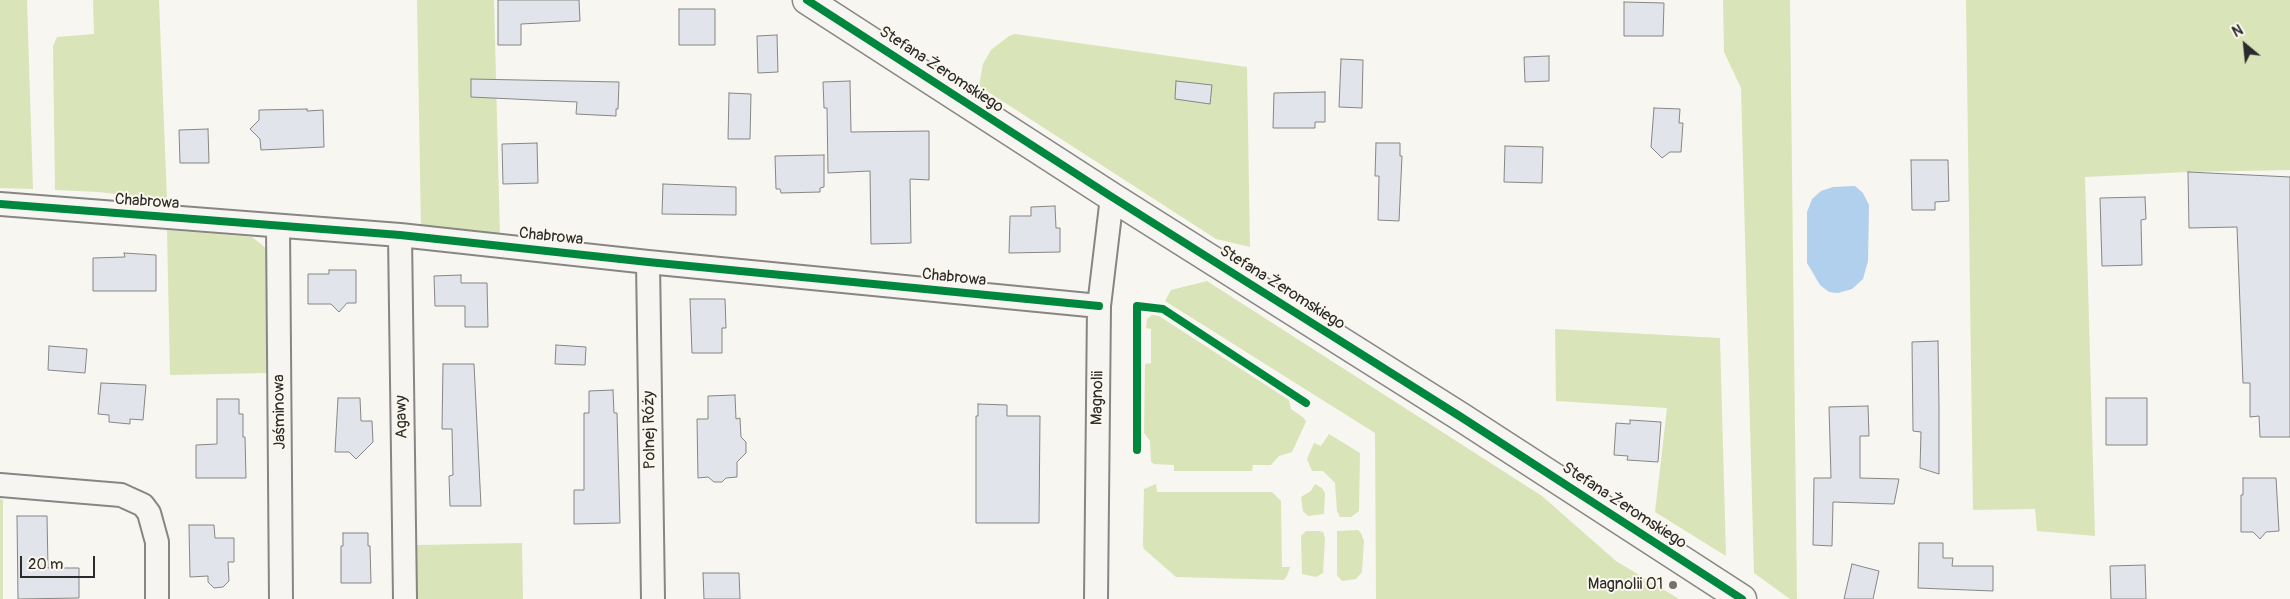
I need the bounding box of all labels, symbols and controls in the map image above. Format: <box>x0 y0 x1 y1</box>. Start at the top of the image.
north arrow <box>2220 20 2270 70</box>
text: N <box>2230 22 2246 41</box>
street label: Stefana Żeromskiego <box>875 23 1007 117</box>
street label: Chabrowa <box>114 190 180 214</box>
street label: Chabrowa <box>518 224 584 250</box>
street label: Stefana Żeromskiego <box>1216 242 1348 334</box>
street label: Chabrowa <box>921 265 987 291</box>
street label: Magnolii <box>1088 371 1108 425</box>
street label: Jaśminowa <box>270 374 290 450</box>
street label: Polnej Róży <box>640 391 660 469</box>
street label: Agawy <box>392 395 412 439</box>
street label: Stefana Żeromskiego <box>1558 459 1690 553</box>
scale bar <box>22 546 98 578</box>
text: 20 m <box>28 555 63 574</box>
place label: Magnolii 01 <box>1588 575 1663 595</box>
marker: Magnolii 01 <box>1667 579 1679 591</box>

